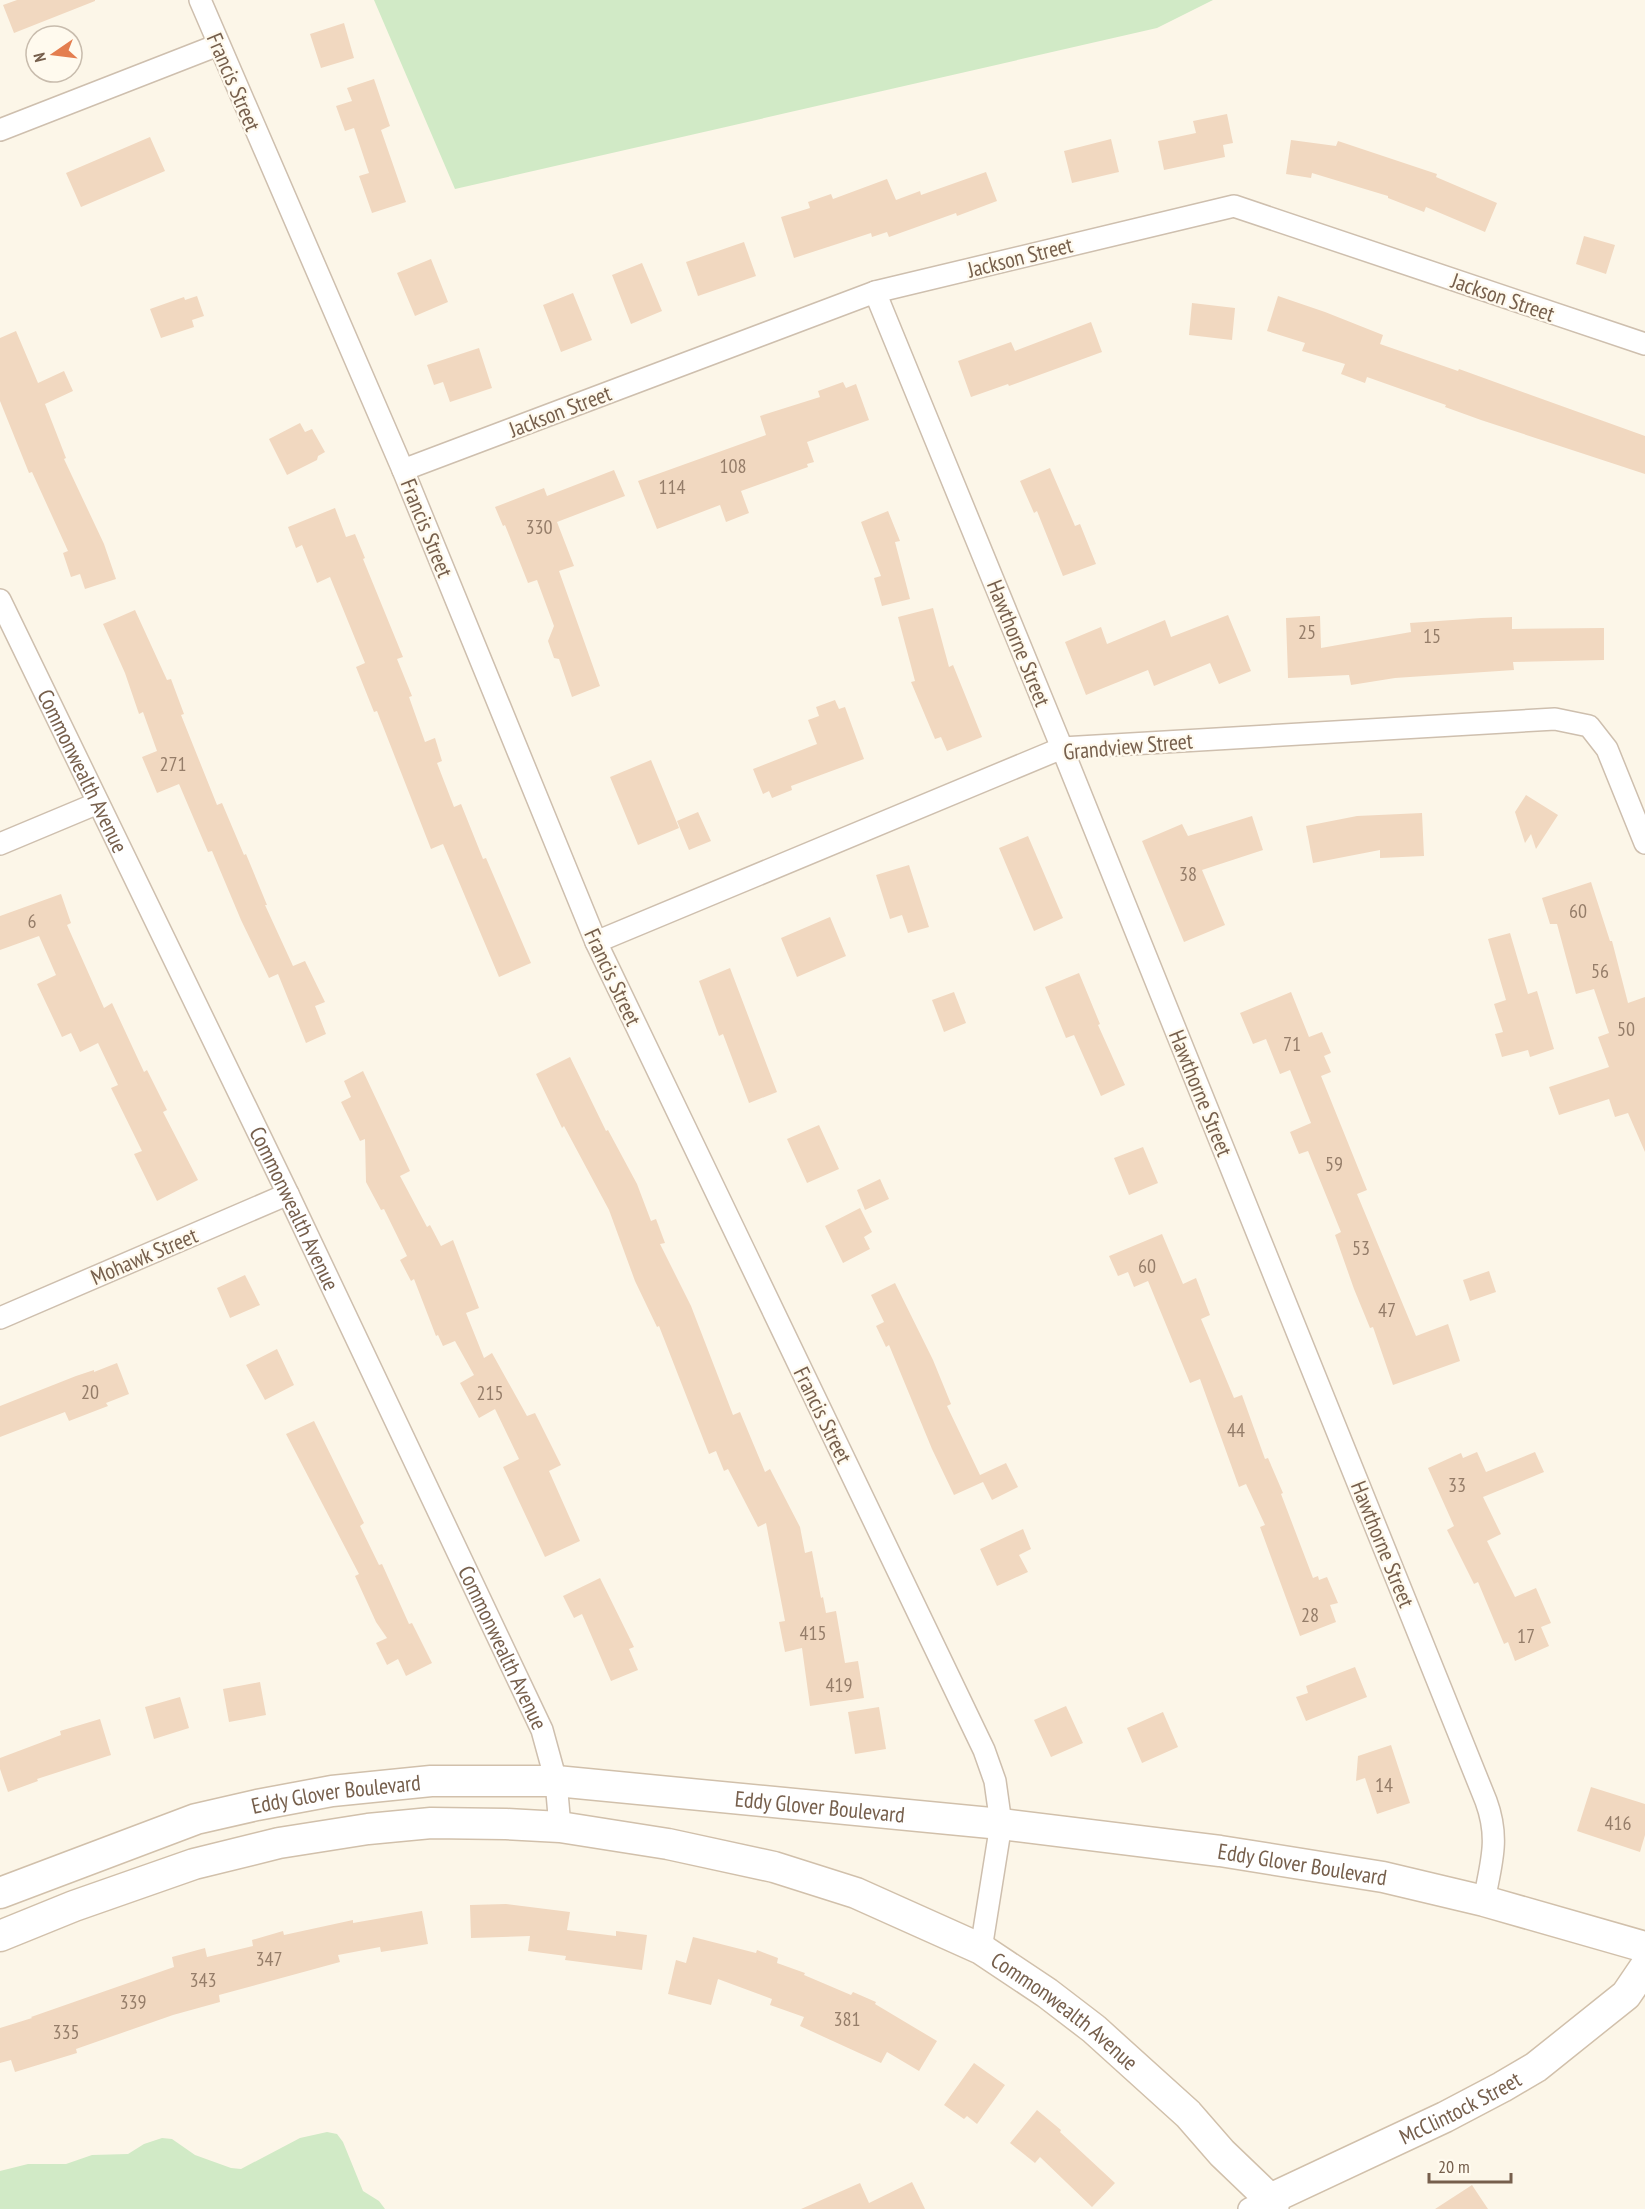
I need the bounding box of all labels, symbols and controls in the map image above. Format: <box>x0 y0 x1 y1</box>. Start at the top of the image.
north arrow <box>24 24 84 84</box>
street label: Francis Street <box>201 29 267 135</box>
text: N <box>29 51 50 64</box>
street label: Jackson Street <box>964 230 1075 284</box>
street label: Jackson Street <box>1447 266 1558 328</box>
street label: Jackson Street <box>504 379 615 444</box>
house number: 108 <box>720 453 747 479</box>
house number: 114 <box>659 474 686 500</box>
street label: Francis Street <box>395 475 459 581</box>
house number: 330 <box>526 514 553 540</box>
street label: Hawthorne Street <box>981 576 1057 710</box>
house number: 25 <box>1298 619 1316 645</box>
house number: 15 <box>1423 623 1441 649</box>
street label: Commonwealth Avenue <box>31 685 134 857</box>
street label: Grandview Street <box>1062 726 1194 766</box>
house number: 271 <box>160 751 187 777</box>
house number: 38 <box>1179 861 1197 887</box>
house number: 60 <box>1569 898 1587 924</box>
house number: 6 <box>28 908 37 934</box>
street label: Francis Street <box>578 924 648 1030</box>
house number: 56 <box>1591 958 1609 984</box>
house number: 50 <box>1617 1016 1635 1042</box>
street label: Hawthorne Street <box>1163 1026 1239 1160</box>
house number: 71 <box>1283 1031 1301 1057</box>
street label: Commonwealth Avenue <box>243 1122 346 1295</box>
house number: 59 <box>1325 1151 1343 1177</box>
street label: Mohawk Street <box>86 1221 202 1291</box>
house number: 53 <box>1352 1235 1370 1261</box>
house number: 60 <box>1138 1253 1156 1279</box>
house number: 47 <box>1378 1297 1396 1323</box>
street label: Francis Street <box>788 1362 858 1468</box>
house number: 20 <box>81 1379 99 1405</box>
house number: 215 <box>477 1380 504 1406</box>
house number: 44 <box>1227 1417 1245 1443</box>
house number: 33 <box>1448 1472 1466 1498</box>
street label: Hawthorne Street <box>1345 1477 1421 1611</box>
street label: Commonwealth Avenue <box>452 1561 554 1734</box>
house number: 28 <box>1301 1602 1319 1628</box>
house number: 415 <box>800 1620 827 1646</box>
house number: 17 <box>1517 1623 1535 1649</box>
house number: 419 <box>826 1672 853 1698</box>
street label: Eddy Glover Boulevard <box>249 1768 422 1820</box>
house number: 14 <box>1375 1772 1393 1798</box>
street label: Eddy Glover Boulevard <box>734 1784 906 1829</box>
house number: 416 <box>1605 1810 1632 1836</box>
street label: Eddy Glover Boulevard <box>1216 1837 1389 1891</box>
house number: 347 <box>256 1946 283 1972</box>
street label: Commonwealth Avenue <box>986 1946 1144 2076</box>
house number: 343 <box>190 1967 217 1993</box>
house number: 339 <box>120 1989 147 2015</box>
house number: 381 <box>834 2006 861 2032</box>
house number: 335 <box>53 2019 80 2045</box>
street label: McClintock Street <box>1395 2065 1526 2150</box>
scale bar <box>1429 2146 1512 2184</box>
text: 20 m <box>1438 2155 1470 2178</box>

